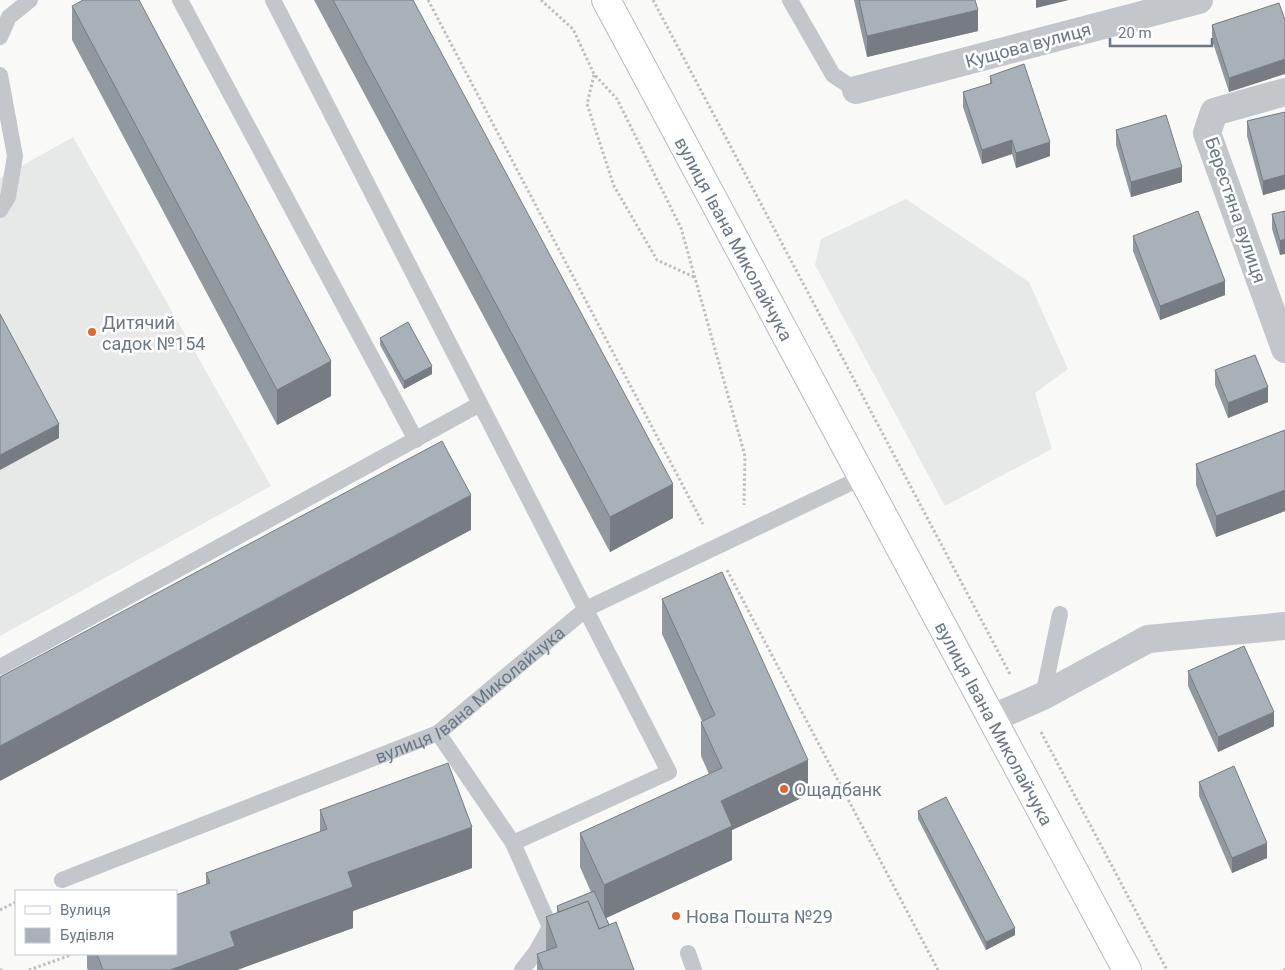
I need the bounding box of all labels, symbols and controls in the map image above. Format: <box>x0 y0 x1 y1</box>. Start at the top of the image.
scale bar <box>1110 15 1212 47</box>
street label: Кущова вулиця <box>963 18 1093 72</box>
text: 20 m <box>1118 24 1152 42</box>
street label: вулиця Івана Миколайчука <box>671 133 797 344</box>
street label: Берестяна вулиця <box>1201 134 1271 286</box>
place label: Дитячий садок №154 <box>102 312 205 354</box>
marker: Дитячий садок №154 <box>86 326 98 338</box>
street label: вулиця Івана Миколайчука <box>931 618 1058 829</box>
street label: вулиця Івана Миколайчука <box>372 621 568 767</box>
place label: Ощадбанк <box>794 779 882 800</box>
marker: Ощадбанк <box>778 783 790 795</box>
legend <box>15 890 178 955</box>
text: Вулиця <box>60 901 111 919</box>
place label: Нова Пошта №29 <box>686 906 833 927</box>
marker: Нова Пошта №29 <box>670 910 682 922</box>
text: Будівля <box>60 926 114 944</box>

